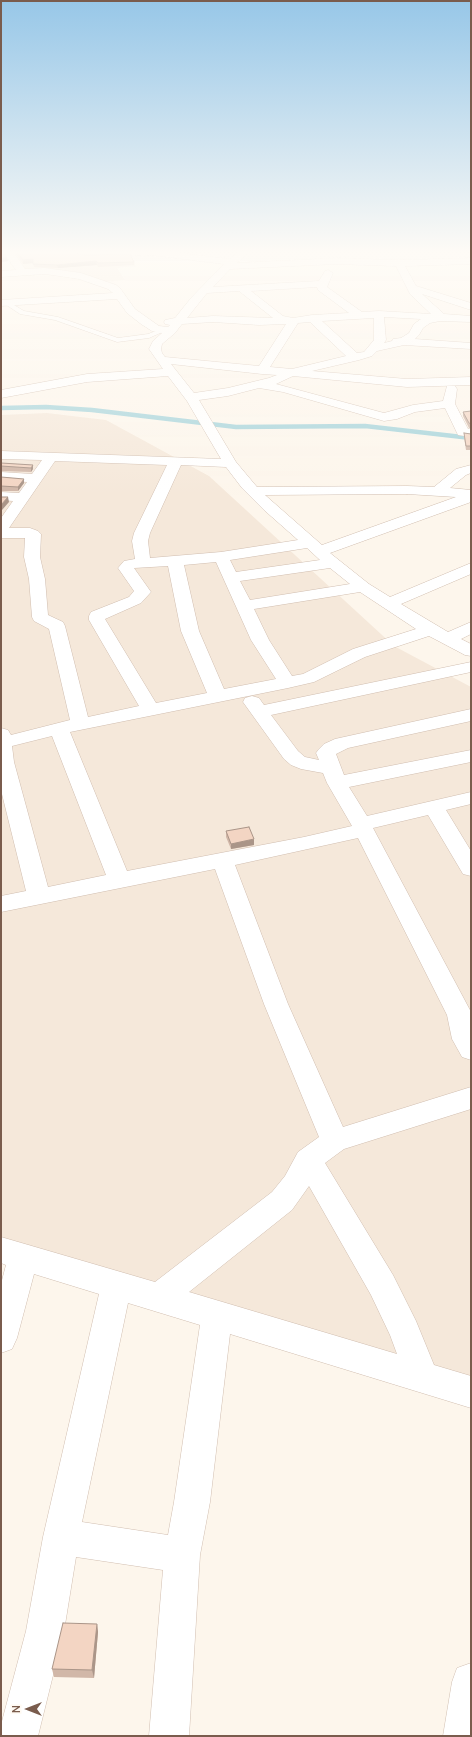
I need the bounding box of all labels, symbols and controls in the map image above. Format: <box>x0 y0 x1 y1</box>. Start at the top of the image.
north arrow <box>8 1689 48 1729</box>
text: N <box>8 1705 23 1713</box>

